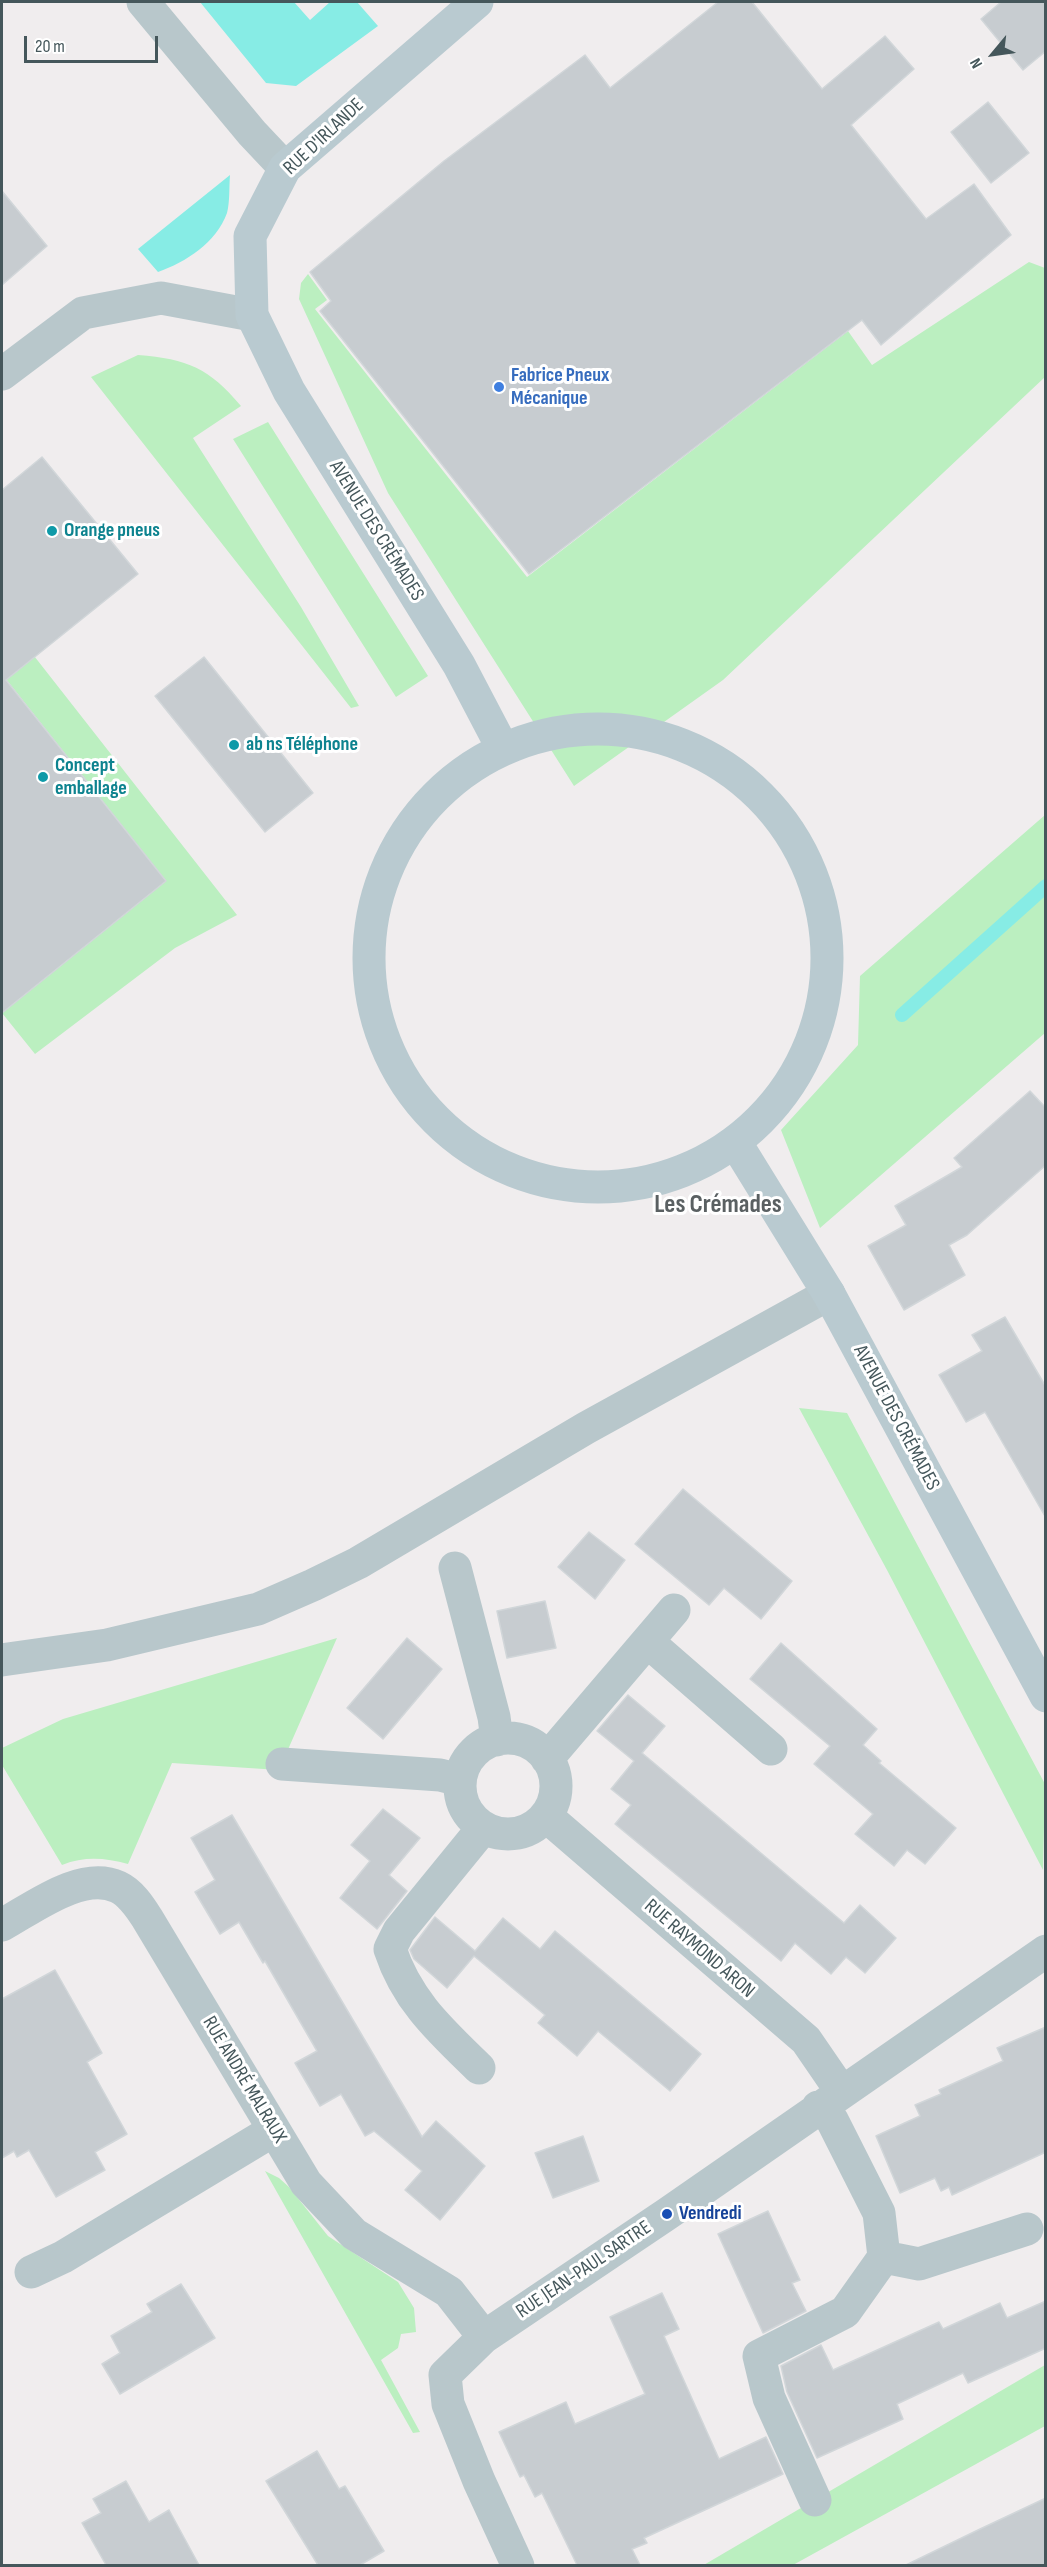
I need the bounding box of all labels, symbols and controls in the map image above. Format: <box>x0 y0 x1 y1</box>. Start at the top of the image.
scale bar <box>27 24 160 62</box>
north arrow <box>963 24 1023 84</box>
text: 20 m <box>35 36 65 57</box>
text: N <box>966 55 987 71</box>
street label: RUE D'IRLANDE <box>279 94 369 180</box>
place label: Fabrice Pneux Mécanique <box>511 364 609 411</box>
marker: Fabrice Pneux Mécanique <box>492 380 506 394</box>
street label: AVENUE DES CRÉMADES <box>323 456 429 606</box>
place label: Orange pneus <box>64 519 160 543</box>
marker: Orange pneus <box>45 524 59 538</box>
place label: ab ns Téléphone <box>246 733 358 757</box>
marker: ab ns Téléphone <box>227 738 241 752</box>
place label: Concept emballage <box>55 754 127 801</box>
marker: Concept emballage <box>36 770 50 784</box>
district label: Les Crémades <box>654 1189 782 1221</box>
street label: AVENUE DES CRÉMADES <box>848 1341 944 1495</box>
street label: RUE RAYMOND ARON <box>639 1895 759 2003</box>
street label: RUE ANDRÉ MALRAUX <box>197 2012 291 2148</box>
place label: Vendredi <box>679 2202 742 2226</box>
marker: Vendredi <box>660 2207 674 2221</box>
street label: RUE JEAN-PAUL SARTRE <box>512 2216 656 2324</box>

